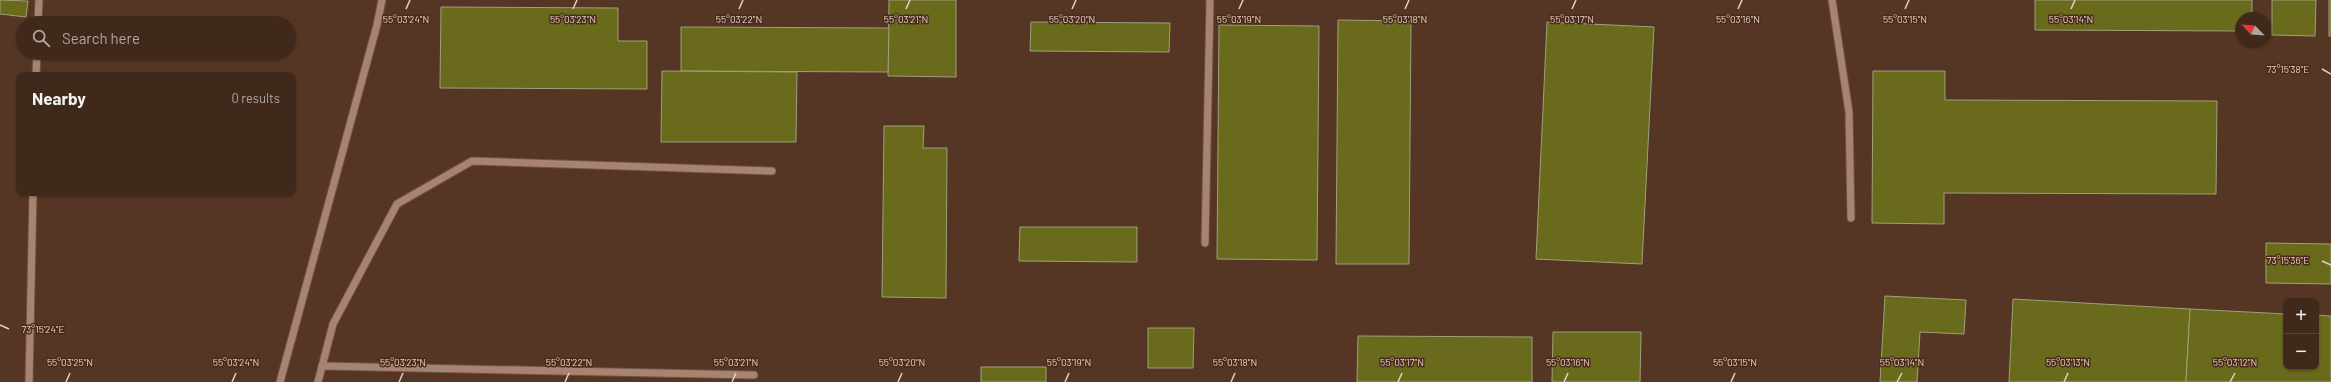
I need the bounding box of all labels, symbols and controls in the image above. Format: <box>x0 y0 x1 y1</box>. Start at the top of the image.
north arrow <box>2235 12 2271 48</box>
text: 55°03'24"N <box>383 13 429 25</box>
text: 55°03'23"N <box>550 13 596 25</box>
text: 55°03'22"N <box>716 13 762 25</box>
text: 55°03'21"N <box>884 13 928 25</box>
text: 55°03'20"N <box>1049 13 1095 25</box>
text: 55°03'19"N <box>1217 13 1261 25</box>
text: 55°03'18"N <box>1383 13 1427 25</box>
text: 55°03'17"N <box>1550 13 1594 25</box>
text: 55°03'16"N <box>1716 13 1760 25</box>
text: 55°03'15"N <box>1883 13 1927 25</box>
text: 55°03'14"N <box>2049 13 2093 25</box>
search box <box>16 16 296 60</box>
icon: search <box>30 27 52 49</box>
text: Search here <box>62 29 140 47</box>
text: 73°15'38"E <box>2267 63 2309 75</box>
text: Nearby <box>32 88 86 108</box>
text: 0 results <box>231 90 280 106</box>
text: 73°15'36"E <box>2267 254 2309 266</box>
map controls <box>2283 298 2319 370</box>
button: + <box>2283 298 2319 334</box>
text: 73°15'24"E <box>21 323 65 335</box>
button: − <box>2283 334 2319 370</box>
text: 55°03'25"N <box>47 356 93 368</box>
text: 55°03'24"N <box>213 356 259 368</box>
text: 55°03'23"N <box>380 356 426 368</box>
text: 55°03'22"N <box>546 356 592 368</box>
text: 55°03'21"N <box>714 356 758 368</box>
text: 55°03'20"N <box>879 356 925 368</box>
text: 55°03'19"N <box>1047 356 1091 368</box>
text: 55°03'18"N <box>1213 356 1257 368</box>
text: 55°03'17"N <box>1380 356 1424 368</box>
text: 55°03'16"N <box>1546 356 1590 368</box>
text: 55°03'15"N <box>1713 356 1757 368</box>
text: 55°03'14"N <box>1880 356 1924 368</box>
text: 55°03'13"N <box>2046 356 2090 368</box>
text: 55°03'12"N <box>2213 356 2257 368</box>

